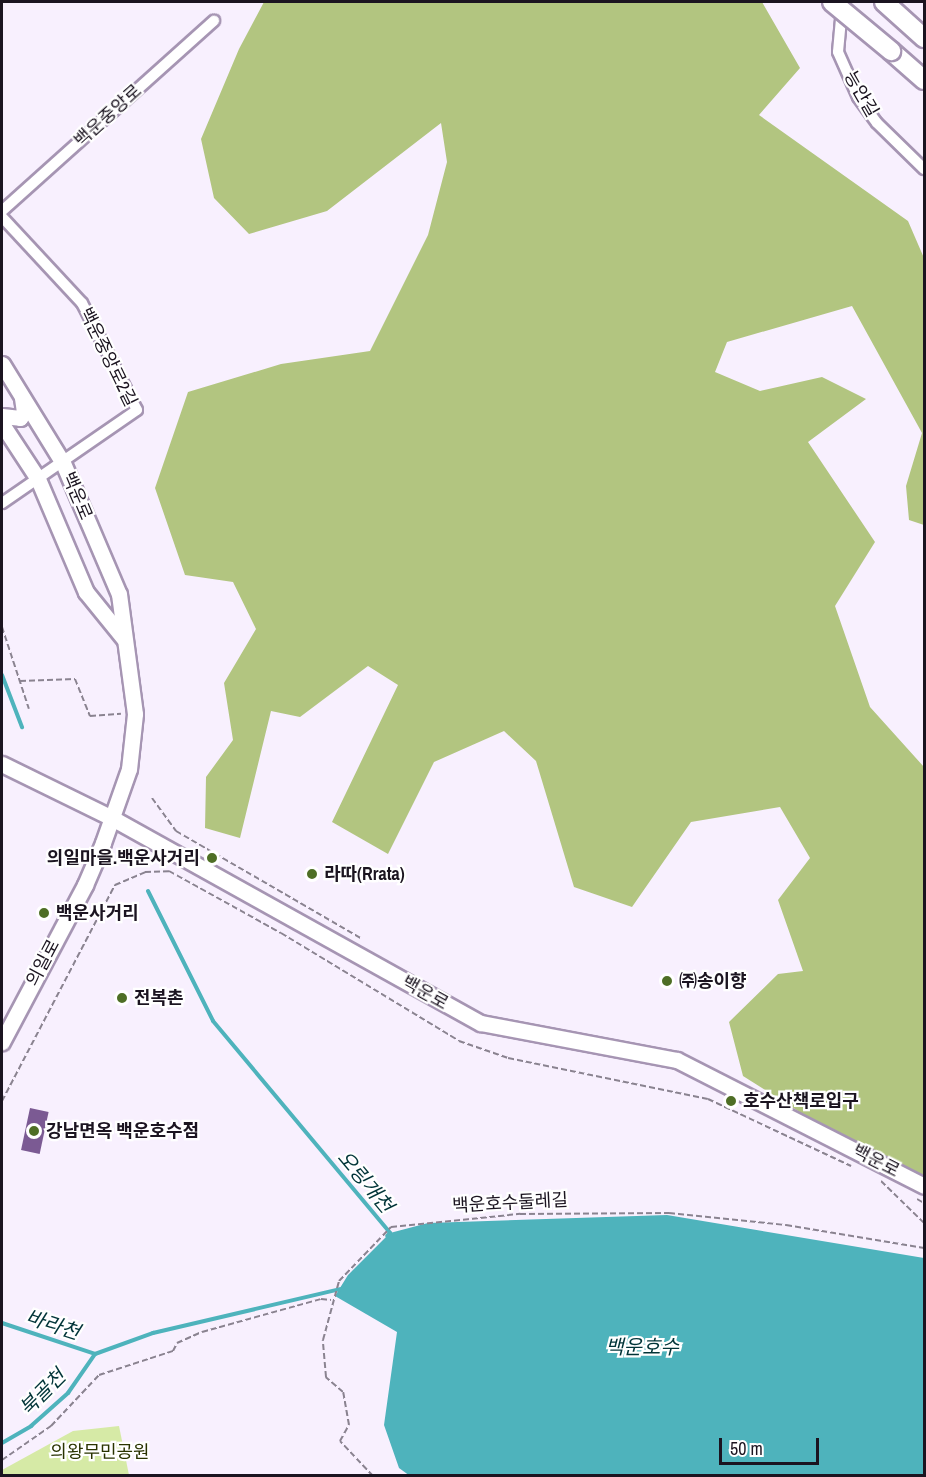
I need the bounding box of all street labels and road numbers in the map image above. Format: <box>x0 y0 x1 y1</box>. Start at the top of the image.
street label: 능안길 <box>839 67 883 121</box>
street label: 백운중앙로 <box>70 80 146 152</box>
street label: 백운중앙로2길 <box>75 304 141 410</box>
street label: 백운로 <box>57 469 97 523</box>
street label: 의일로 <box>22 936 64 990</box>
street label: 백운로 <box>398 972 452 1014</box>
street label: 백운로 <box>849 1140 903 1182</box>
street label: 백운호수둘레길 <box>452 1189 568 1217</box>

